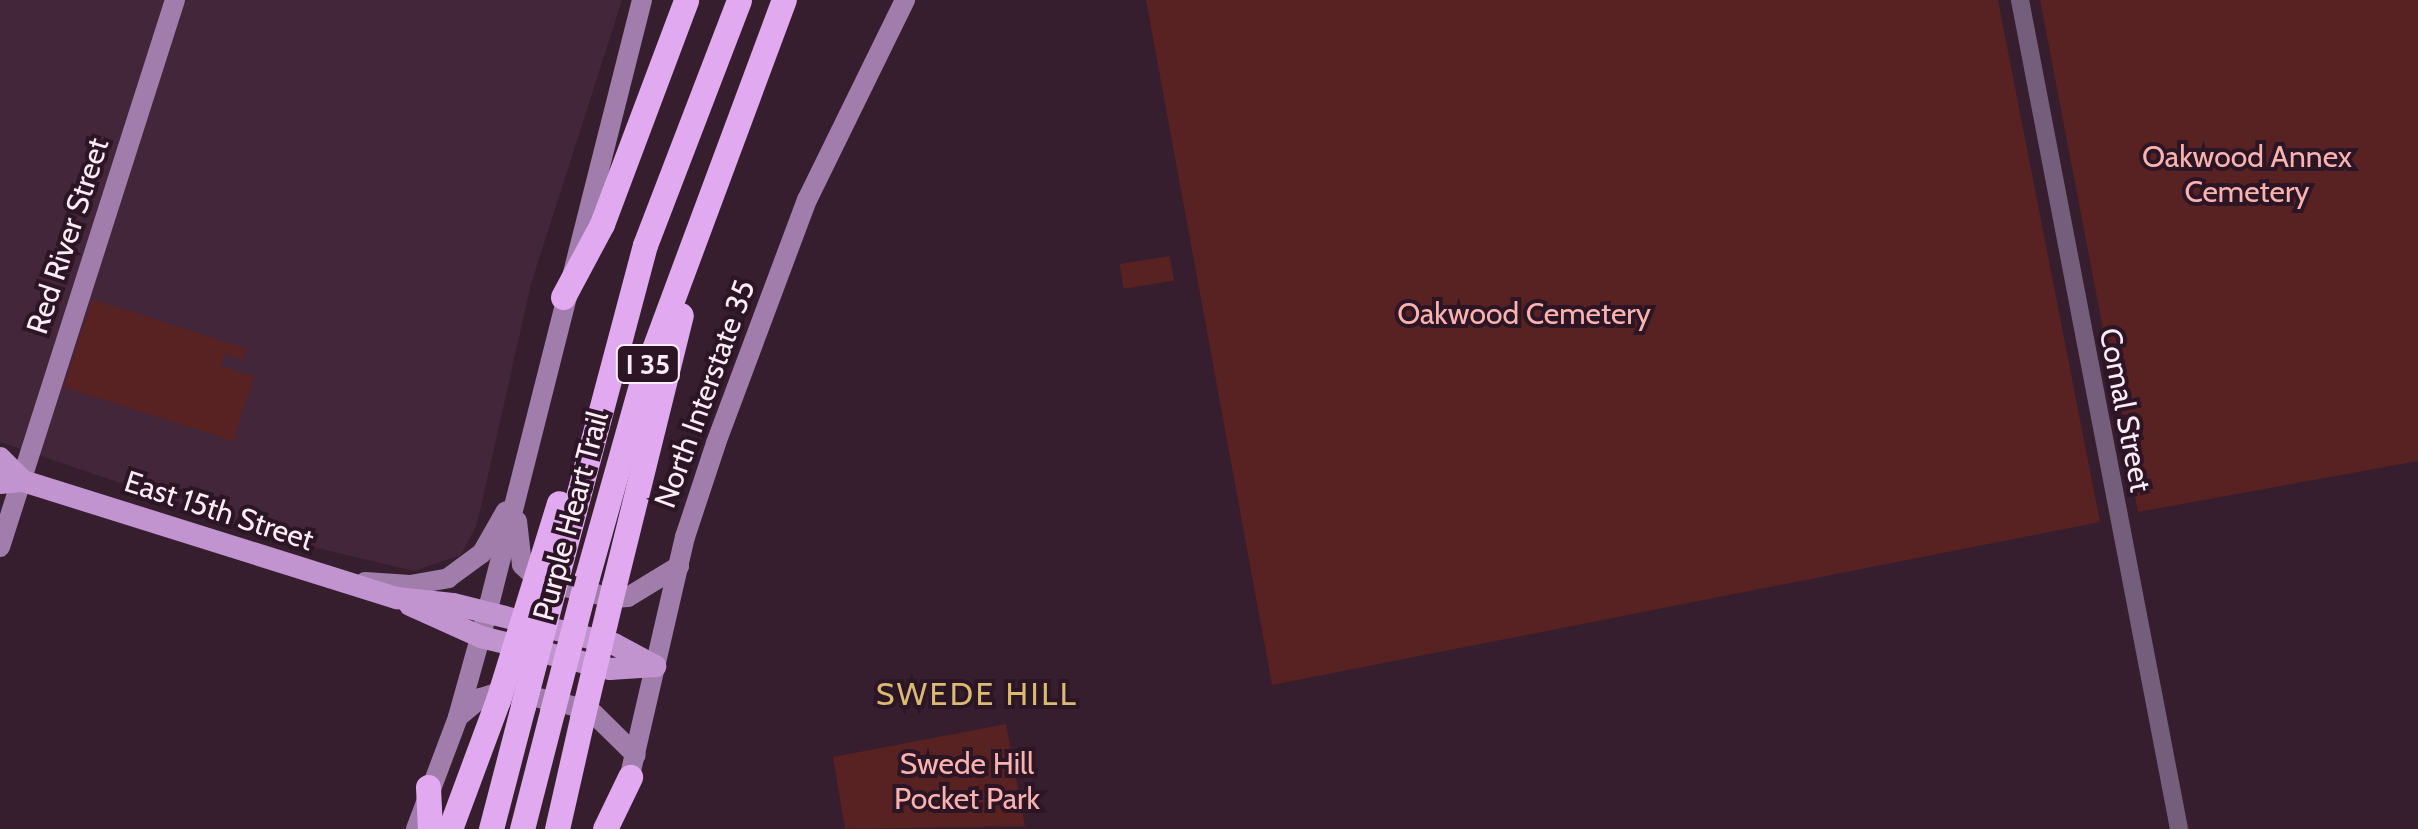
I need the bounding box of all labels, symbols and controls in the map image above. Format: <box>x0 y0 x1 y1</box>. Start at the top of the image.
street label: Red River Street <box>19 134 117 338</box>
park label: Oakwood Annex Cemetery <box>2142 139 2352 210</box>
street label: North Interstate 35 <box>647 275 763 513</box>
park label: Oakwood Cemetery <box>1397 296 1651 332</box>
street label: Comal Street <box>2091 325 2159 495</box>
road number: I 35 <box>616 341 680 387</box>
street label: Purple Heart Trail <box>526 407 616 625</box>
street label: East 15th Street <box>120 464 318 558</box>
district label: SWEDE HILL <box>876 675 1078 713</box>
park label: Swede Hill Pocket Park <box>894 746 1040 816</box>

